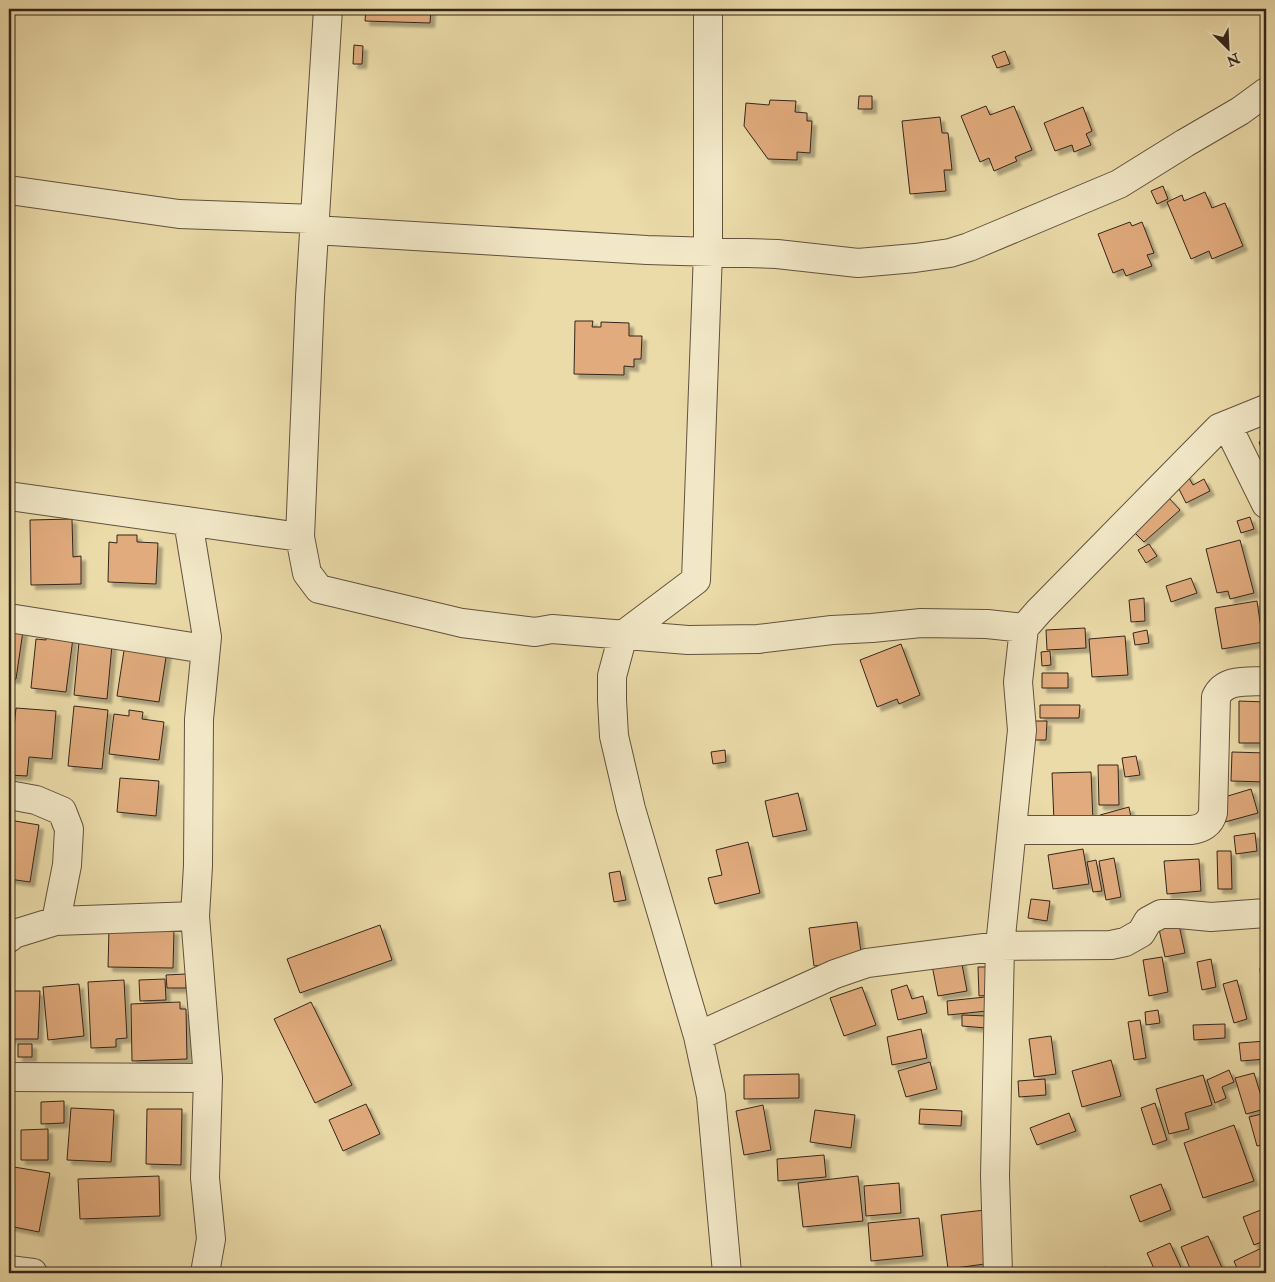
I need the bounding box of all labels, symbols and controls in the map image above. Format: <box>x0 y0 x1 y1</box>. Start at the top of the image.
north arrow <box>1202 22 1252 72</box>
text: N <box>1223 49 1243 70</box>

